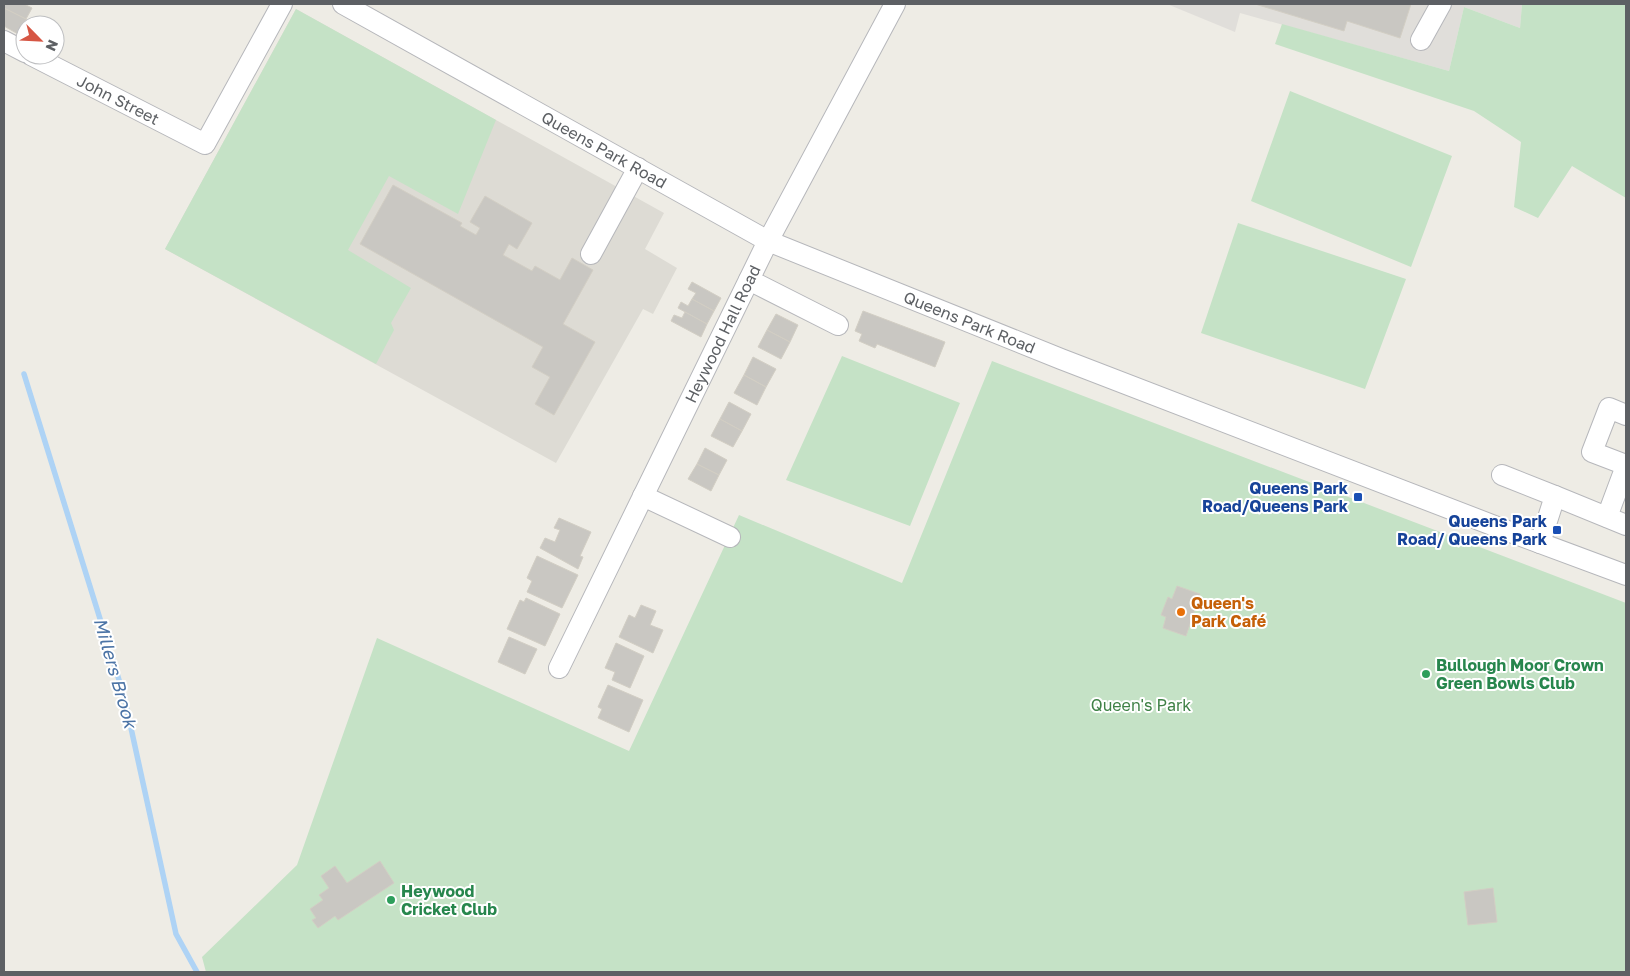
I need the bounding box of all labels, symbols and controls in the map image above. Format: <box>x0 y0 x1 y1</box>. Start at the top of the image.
north arrow <box>15 15 65 65</box>
text: N <box>42 37 62 54</box>
street label: John Street <box>74 70 163 129</box>
street label: Queens Park Road <box>538 107 670 193</box>
street label: Heywood Hall Road <box>680 262 765 406</box>
street label: Queens Park Road <box>901 287 1038 358</box>
place label: Queens Park Road/Queens Park <box>1202 478 1349 516</box>
marker: Queens Park Road/Queens Park <box>1352 491 1364 503</box>
place label: Queens Park Road/ Queens Park <box>1397 511 1548 549</box>
marker: Queens Park Road/ Queens Park <box>1551 524 1563 536</box>
place label: Queen's Park Café <box>1191 593 1266 631</box>
marker: Queen's Park Café <box>1175 606 1187 618</box>
water label: Millers Brook <box>90 615 143 732</box>
place label: Bullough Moor Crown Green Bowls Club <box>1436 655 1604 693</box>
marker: Bullough Moor Crown Green Bowls Club <box>1420 668 1432 680</box>
park label: Queen's Park <box>1091 695 1191 715</box>
place label: Heywood Cricket Club <box>401 881 497 919</box>
marker: Heywood Cricket Club <box>385 894 397 906</box>

